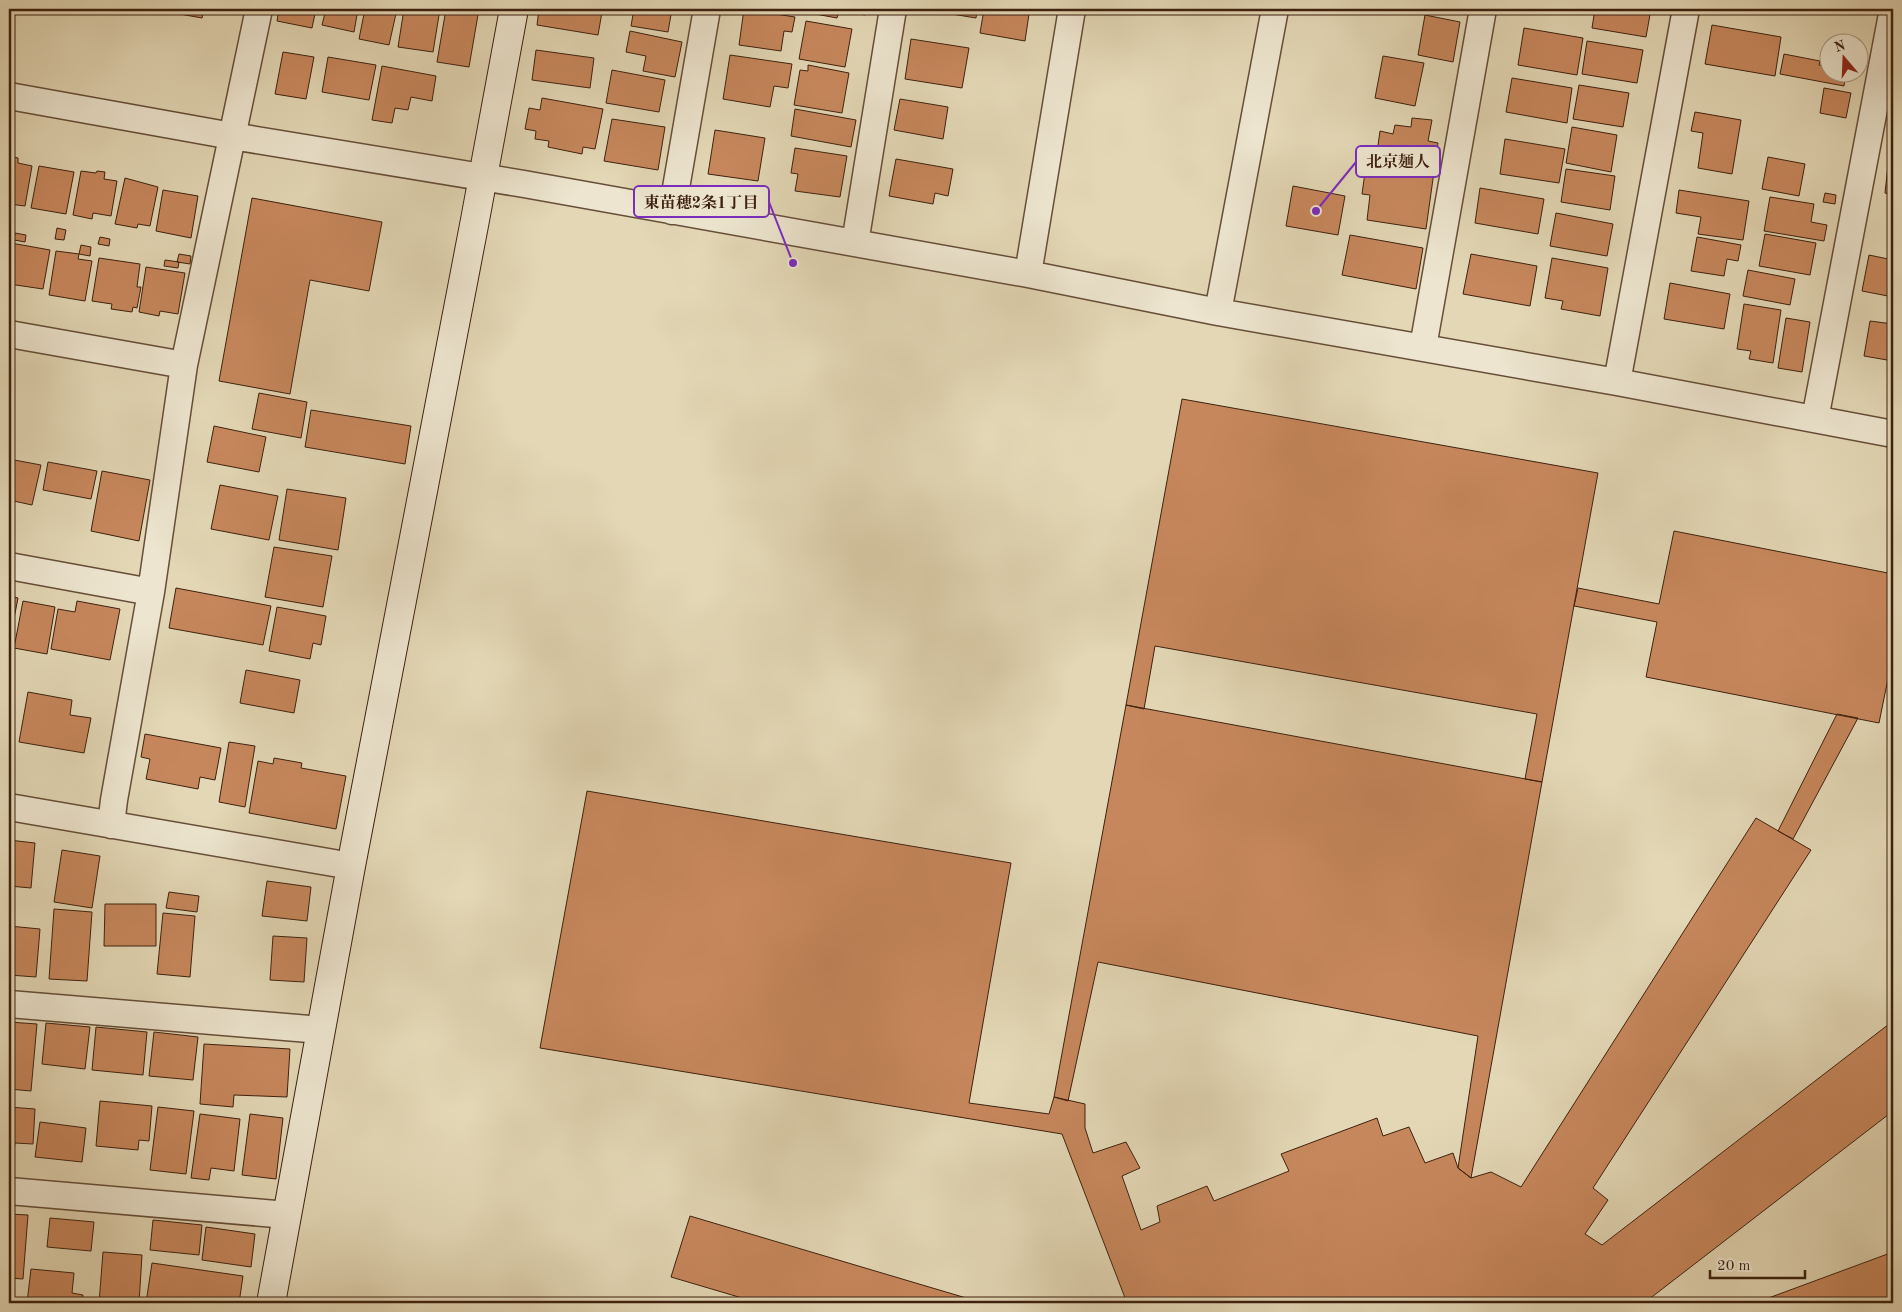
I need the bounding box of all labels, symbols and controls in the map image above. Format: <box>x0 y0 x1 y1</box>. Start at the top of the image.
north arrow <box>1820 32 1870 82</box>
text: N <box>1833 38 1848 55</box>
callout: 北京麺人 <box>1356 146 1440 177</box>
text: 北京麺人 <box>1366 153 1430 171</box>
callout: 東苗穂2条1丁目 <box>634 186 769 217</box>
text: 東苗穂2条1丁目 <box>644 194 758 212</box>
scale bar <box>1710 1247 1804 1279</box>
text: 20 m <box>1717 1259 1751 1274</box>

